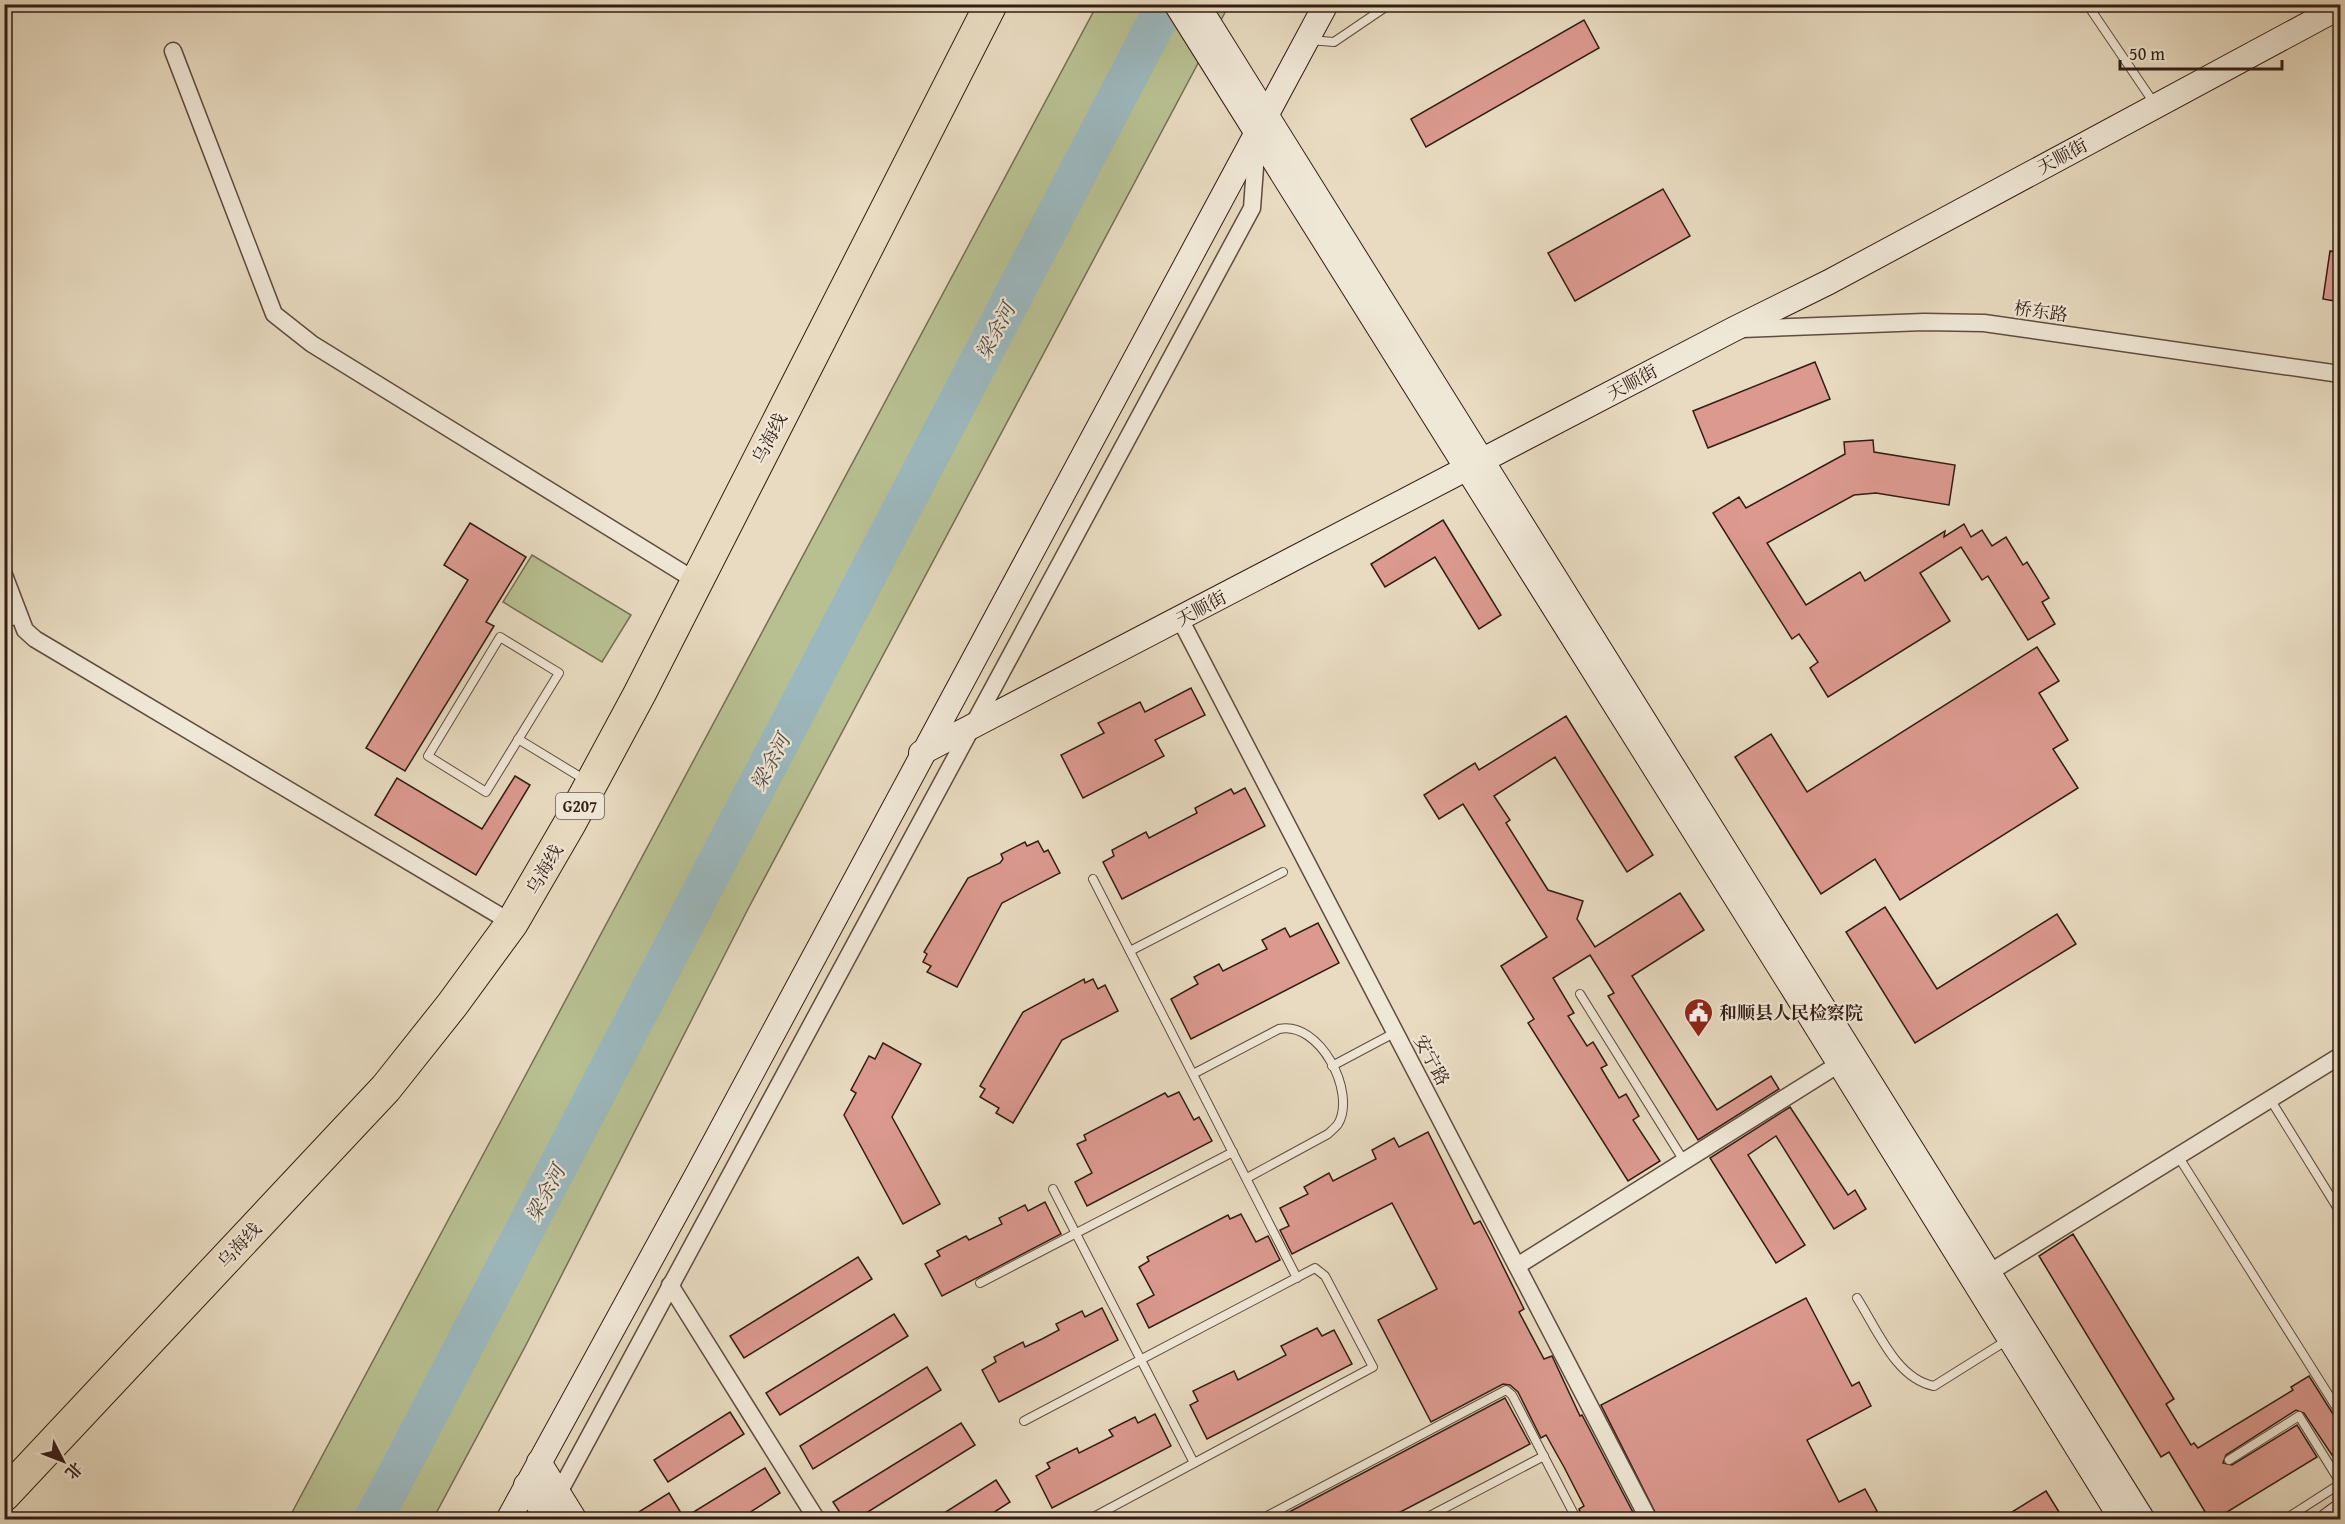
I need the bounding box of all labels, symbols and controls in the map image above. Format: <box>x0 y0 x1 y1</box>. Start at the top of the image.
scale bar <box>2120 33 2282 71</box>
text: 50 m <box>2129 40 2165 67</box>
street label: 天顺街 <box>2032 131 2092 181</box>
street label: 桥东路 <box>2012 294 2070 328</box>
water label: 梁余河 <box>968 295 1023 364</box>
street label: 天顺街 <box>1602 357 1662 407</box>
street label: 乌海线 <box>745 408 793 468</box>
street label: 天顺街 <box>1171 583 1231 633</box>
water label: 梁余河 <box>743 726 798 795</box>
road number: G207 <box>556 793 604 819</box>
street label: 乌海线 <box>519 839 569 899</box>
public building icon: 和顺县人民检察院 <box>1682 996 1714 1038</box>
place label: 和顺县人民检察院 <box>1719 999 1863 1026</box>
street label: 安宁路 <box>1407 1030 1457 1090</box>
water label: 梁余河 <box>518 1157 573 1226</box>
street label: 乌海线 <box>211 1216 267 1274</box>
north arrow <box>33 1431 93 1491</box>
text: 北 <box>60 1457 88 1485</box>

